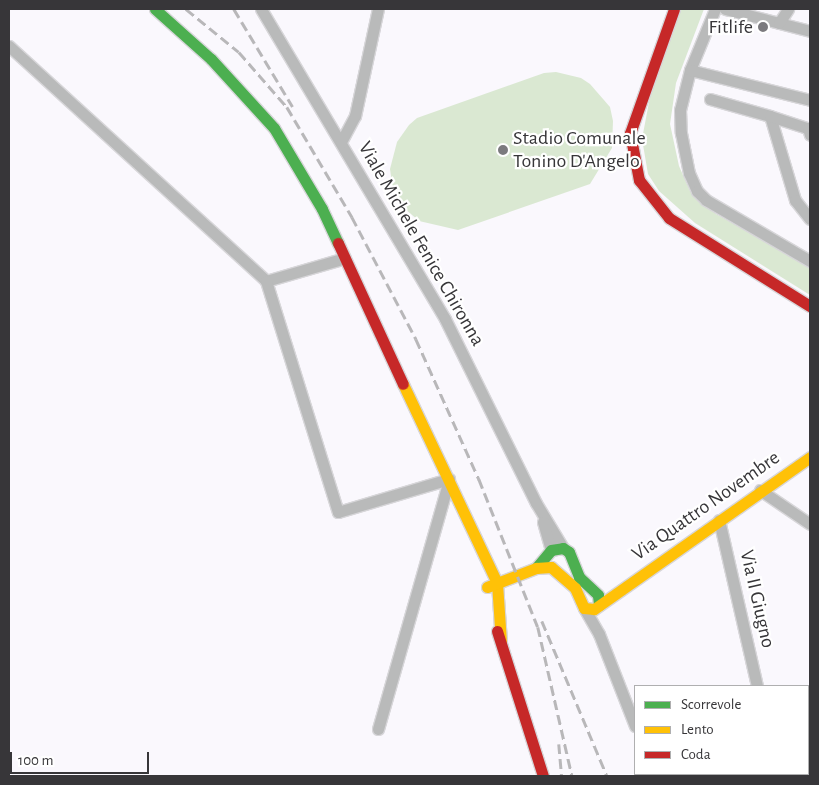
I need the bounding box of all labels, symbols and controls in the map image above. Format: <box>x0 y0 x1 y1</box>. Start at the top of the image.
place label: Fitlife <box>708 15 753 39</box>
marker: Fitlife <box>757 21 769 33</box>
place label: Stadio Comunale Tonino D'Angelo <box>513 126 646 173</box>
street label: Viale Michele Fenice Chironna <box>353 137 489 351</box>
marker: Stadio Comunale Tonino D'Angelo <box>497 144 509 156</box>
street label: Via Quattro Novembre <box>627 446 785 566</box>
street label: Via II Giugno <box>734 548 780 650</box>
legend <box>634 685 809 775</box>
text: Scorrevole <box>681 697 741 712</box>
text: Lento <box>681 722 714 737</box>
scale bar <box>12 742 151 774</box>
text: Coda <box>681 747 711 762</box>
text: 100 m <box>18 753 53 768</box>

